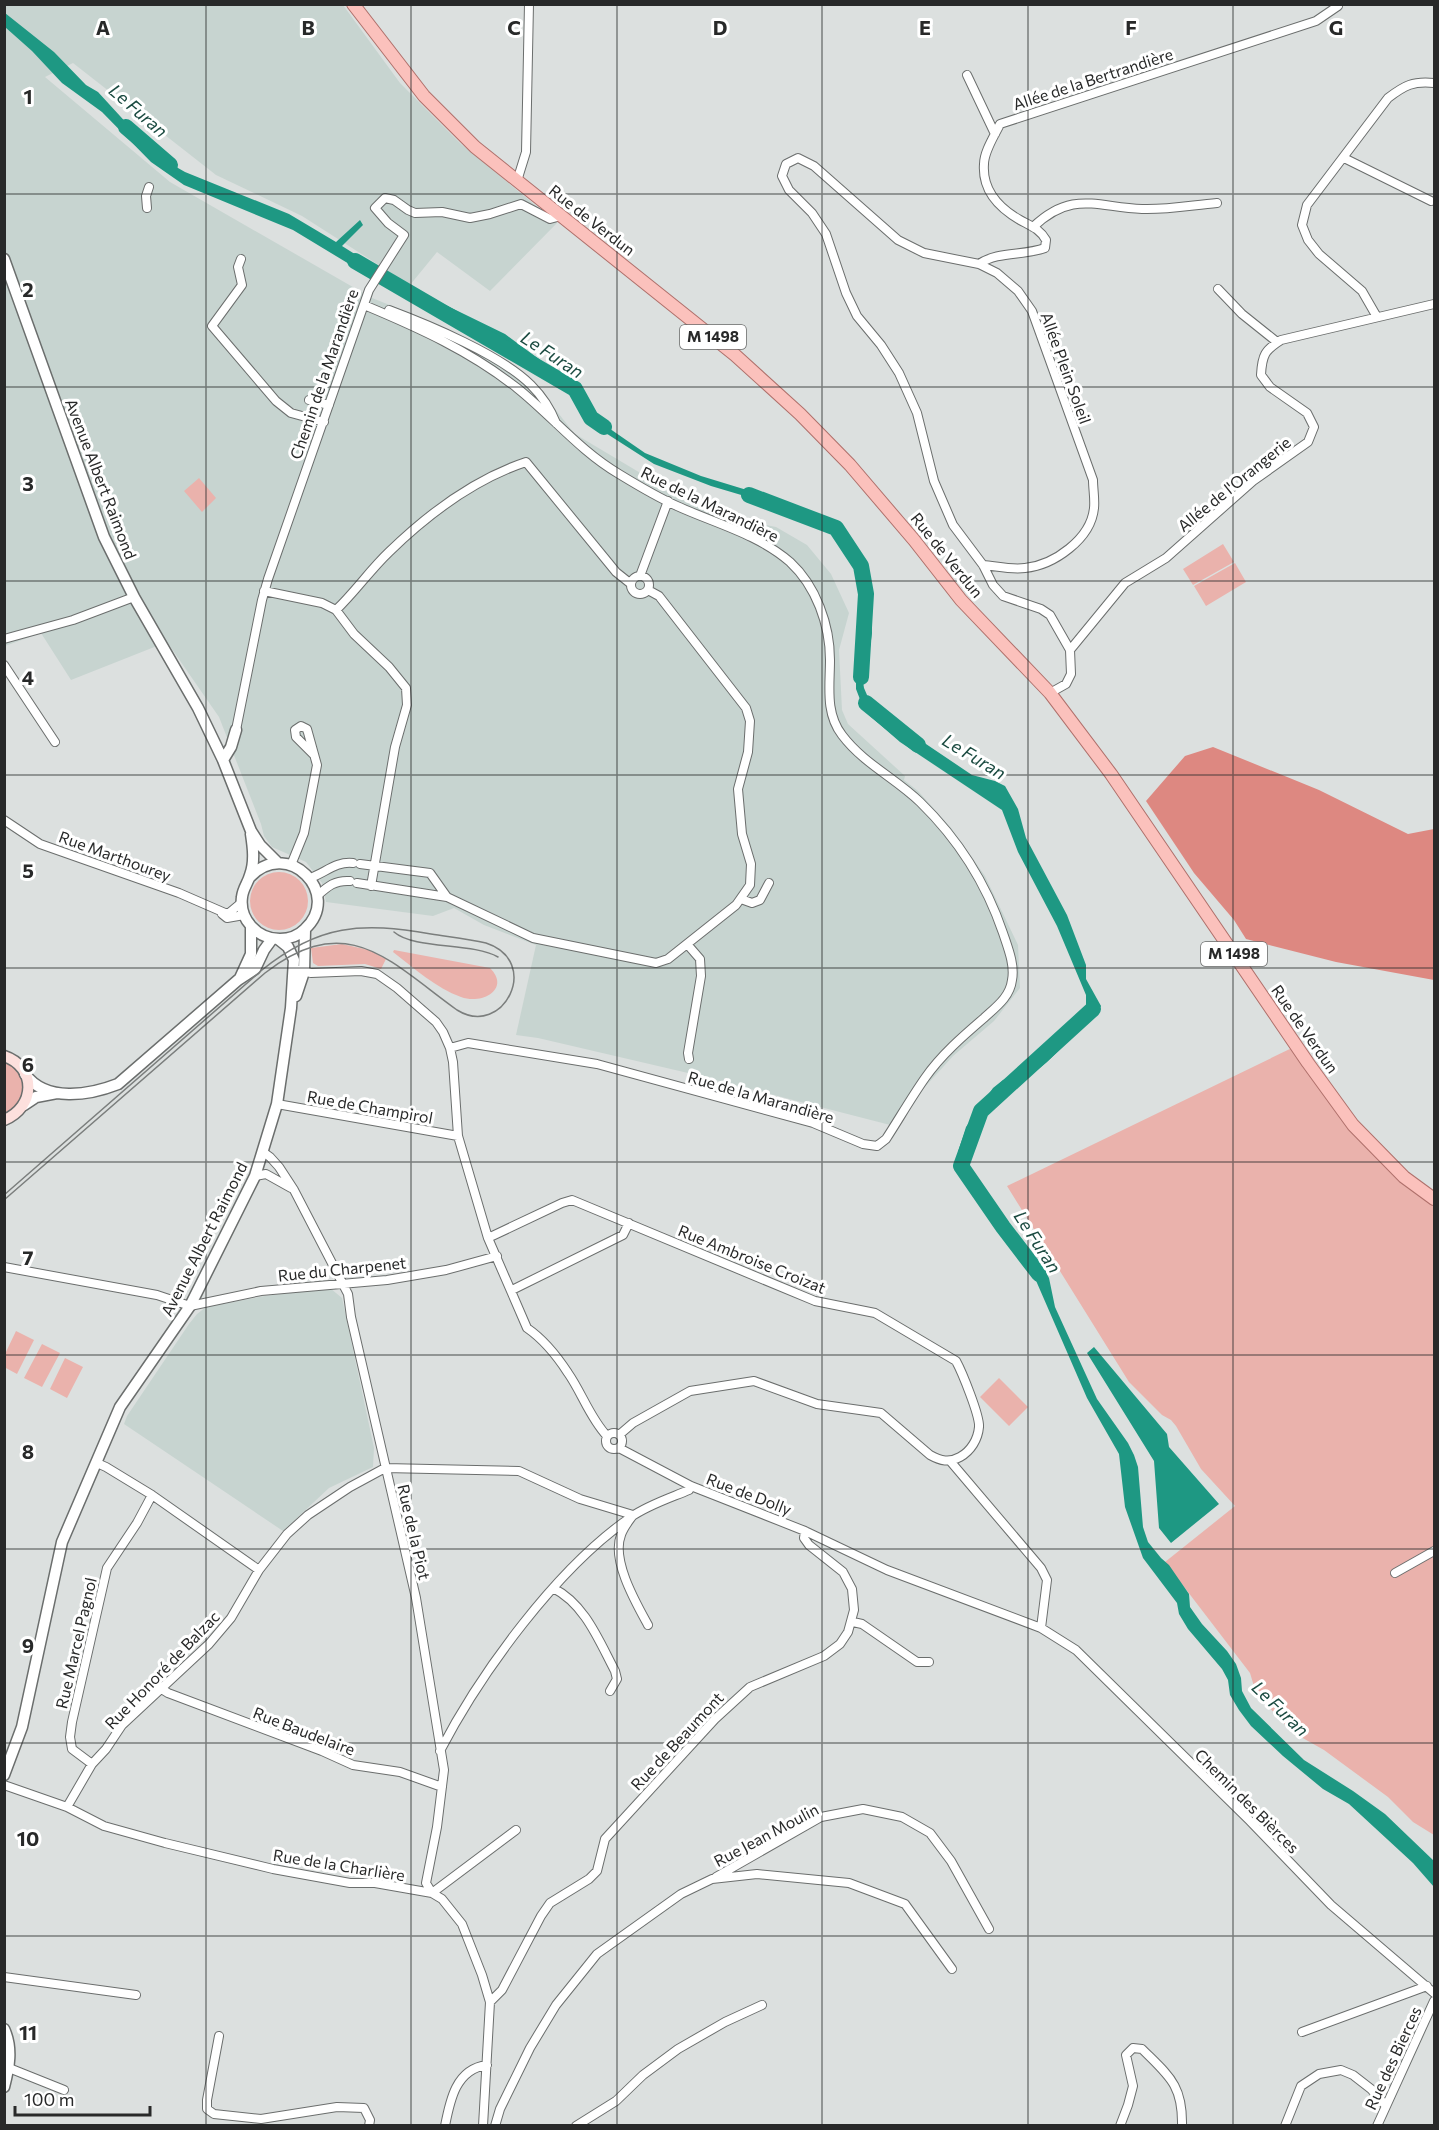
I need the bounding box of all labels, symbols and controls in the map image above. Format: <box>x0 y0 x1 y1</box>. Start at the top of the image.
text: A <box>96 15 110 39</box>
text: B <box>301 15 315 39</box>
text: C <box>507 15 521 39</box>
text: D <box>713 15 727 39</box>
text: E <box>919 15 931 39</box>
text: F <box>1125 15 1137 39</box>
text: G <box>1329 15 1343 39</box>
street label: Allée de la Bertrandière <box>1010 44 1175 113</box>
water label: Le Furan <box>105 79 172 142</box>
text: 1 <box>23 84 33 108</box>
street label: Rue de Verdun <box>546 180 639 259</box>
text: 2 <box>22 277 34 301</box>
street label: Chemin de la Marandière <box>285 286 362 461</box>
street label: Allée Plein Soleil <box>1037 309 1096 426</box>
road number: M 1498 <box>680 325 746 349</box>
water label: Le Furan <box>517 326 588 382</box>
street label: Avenue Albert Raimond <box>62 396 141 562</box>
street label: Allée de l'Orangerie <box>1173 432 1294 535</box>
street label: Rue de la Marandière <box>638 462 782 545</box>
text: 3 <box>22 471 34 495</box>
street label: Rue de Verdun <box>907 508 987 601</box>
text: 4 <box>22 665 34 689</box>
water label: Le Furan <box>939 729 1010 784</box>
street label: Rue Marthourey <box>57 826 174 885</box>
text: 5 <box>22 858 34 882</box>
road number: M 1498 <box>1201 942 1267 966</box>
street label: Rue de Verdun <box>1268 981 1343 1077</box>
text: 6 <box>22 1052 34 1076</box>
street label: Rue de la Marandière <box>686 1067 836 1126</box>
street label: Rue de Champirol <box>306 1086 435 1127</box>
street label: Avenue Albert Raimond <box>156 1158 251 1319</box>
water label: Le Furan <box>1010 1206 1066 1277</box>
street label: Rue Ambroise Croizat <box>676 1220 829 1297</box>
text: 7 <box>23 1245 34 1269</box>
street label: Rue du Charpenet <box>277 1252 408 1285</box>
text: 8 <box>22 1439 34 1463</box>
street label: Rue de Dolly <box>704 1469 794 1518</box>
street label: Rue de la Piot <box>394 1482 435 1582</box>
street label: Rue Marcel Pagnol <box>51 1575 100 1710</box>
street label: Rue Honoré de Balzac <box>100 1607 223 1733</box>
text: 9 <box>22 1633 34 1657</box>
water label: Le Furan <box>1248 1676 1314 1741</box>
street label: Rue de Beaumont <box>626 1687 727 1794</box>
street label: Rue Baudelaire <box>251 1702 358 1759</box>
street label: Chemin des Bièrces <box>1191 1745 1303 1857</box>
street label: Rue Jean Moulin <box>710 1799 821 1870</box>
text: 10 <box>17 1826 39 1850</box>
street label: Rue de la Charlière <box>272 1845 406 1884</box>
street label: Rue des Bierces <box>1360 2003 1425 2112</box>
text: 11 <box>19 2020 37 2044</box>
scale bar <box>15 2079 150 2117</box>
text: 100 m <box>24 2088 74 2110</box>

